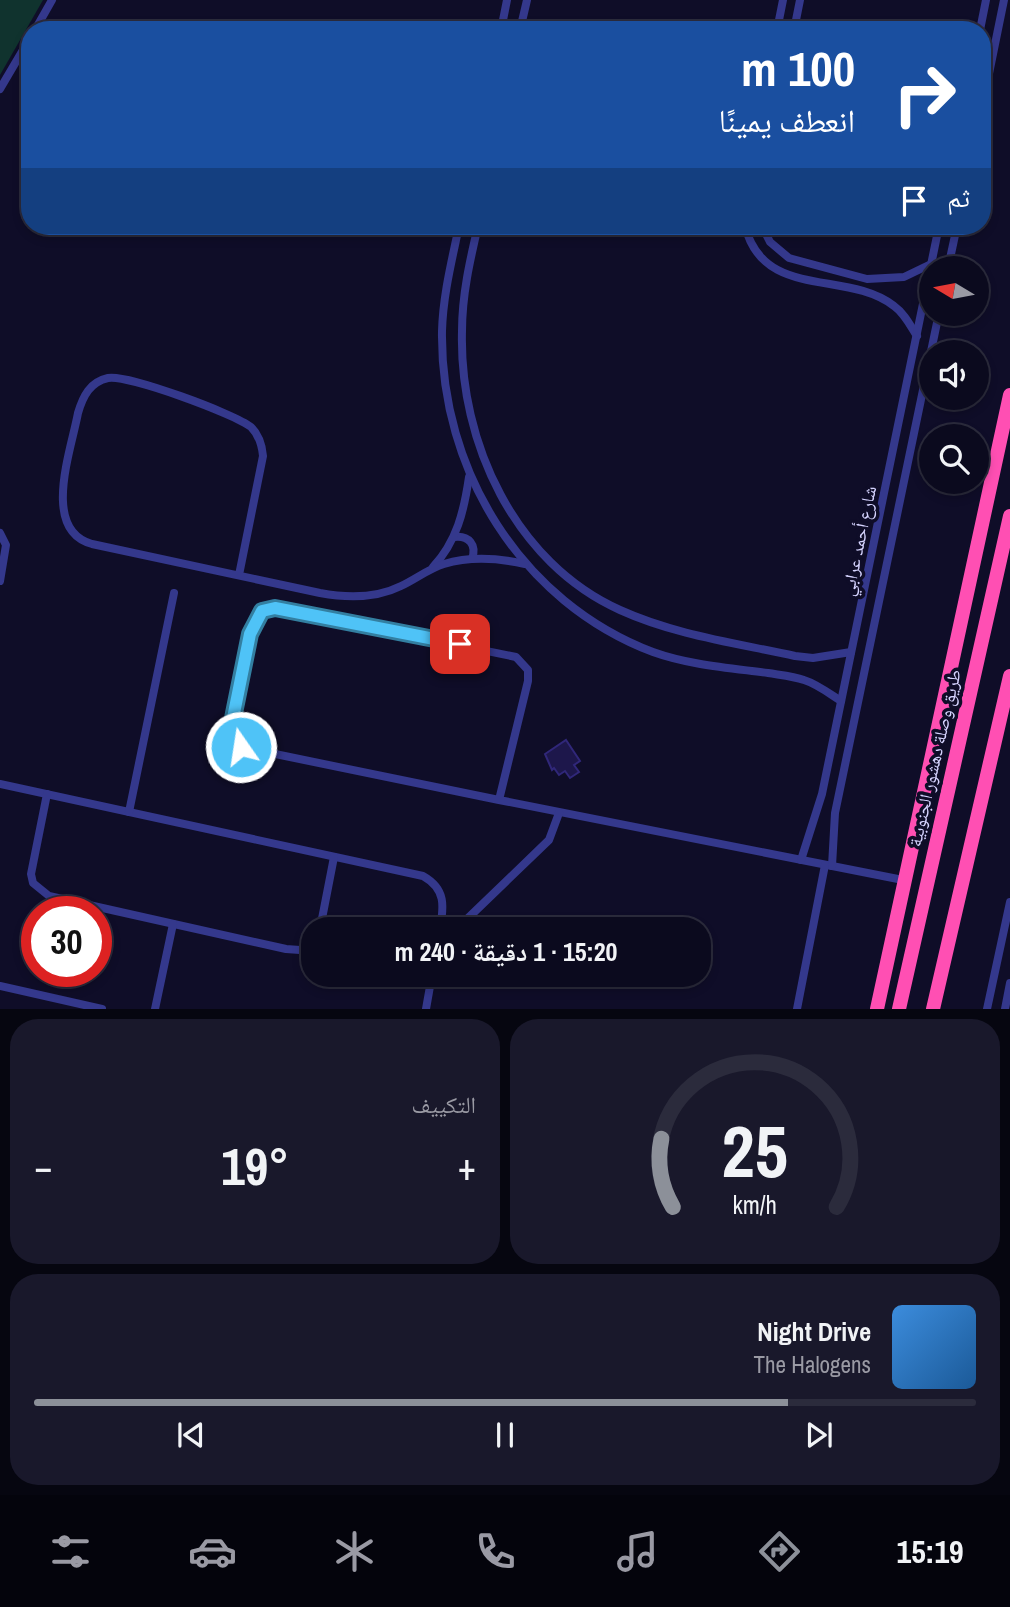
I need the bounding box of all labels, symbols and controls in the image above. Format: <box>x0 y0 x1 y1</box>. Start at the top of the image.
text: 100 m <box>741 35 855 101</box>
icon: right <box>879 49 970 140</box>
text: انعطف يمينًا <box>719 99 855 142</box>
text: ثم <box>947 180 970 215</box>
icon: arrive <box>895 182 933 220</box>
north arrow <box>919 256 989 326</box>
map controls <box>919 256 989 494</box>
button: sound <box>919 340 989 410</box>
button: search <box>919 424 989 494</box>
street label: شارع أحمد عرابي <box>835 483 885 599</box>
pin <box>430 614 490 674</box>
icon: arrive <box>441 625 479 663</box>
street label: طريق وصلة دهشور الجنوبية <box>902 667 967 849</box>
position arrow <box>204 710 278 784</box>
speed limit sign: 30 <box>21 896 112 987</box>
text: 15:20 · 1 دقيقة · 240 m <box>395 934 617 969</box>
text: التكييف <box>411 1089 476 1120</box>
text: 25 <box>722 1103 788 1201</box>
text: 19° <box>221 1131 289 1201</box>
text: − <box>34 1141 52 1192</box>
text: + <box>458 1141 476 1192</box>
text: km/h <box>733 1188 777 1222</box>
text: Night Drive <box>757 1314 871 1349</box>
text: The Halogens <box>754 1349 871 1380</box>
icon: previous <box>172 1416 210 1454</box>
icon: pause <box>486 1416 524 1454</box>
icon: next <box>800 1416 838 1454</box>
icon: filters <box>46 1527 95 1576</box>
icon: car <box>188 1527 237 1576</box>
icon: climate <box>330 1527 379 1576</box>
icon: phone <box>471 1527 520 1576</box>
icon: music <box>613 1527 662 1576</box>
icon: directions <box>755 1527 804 1576</box>
text: 15:19 <box>897 1530 964 1573</box>

